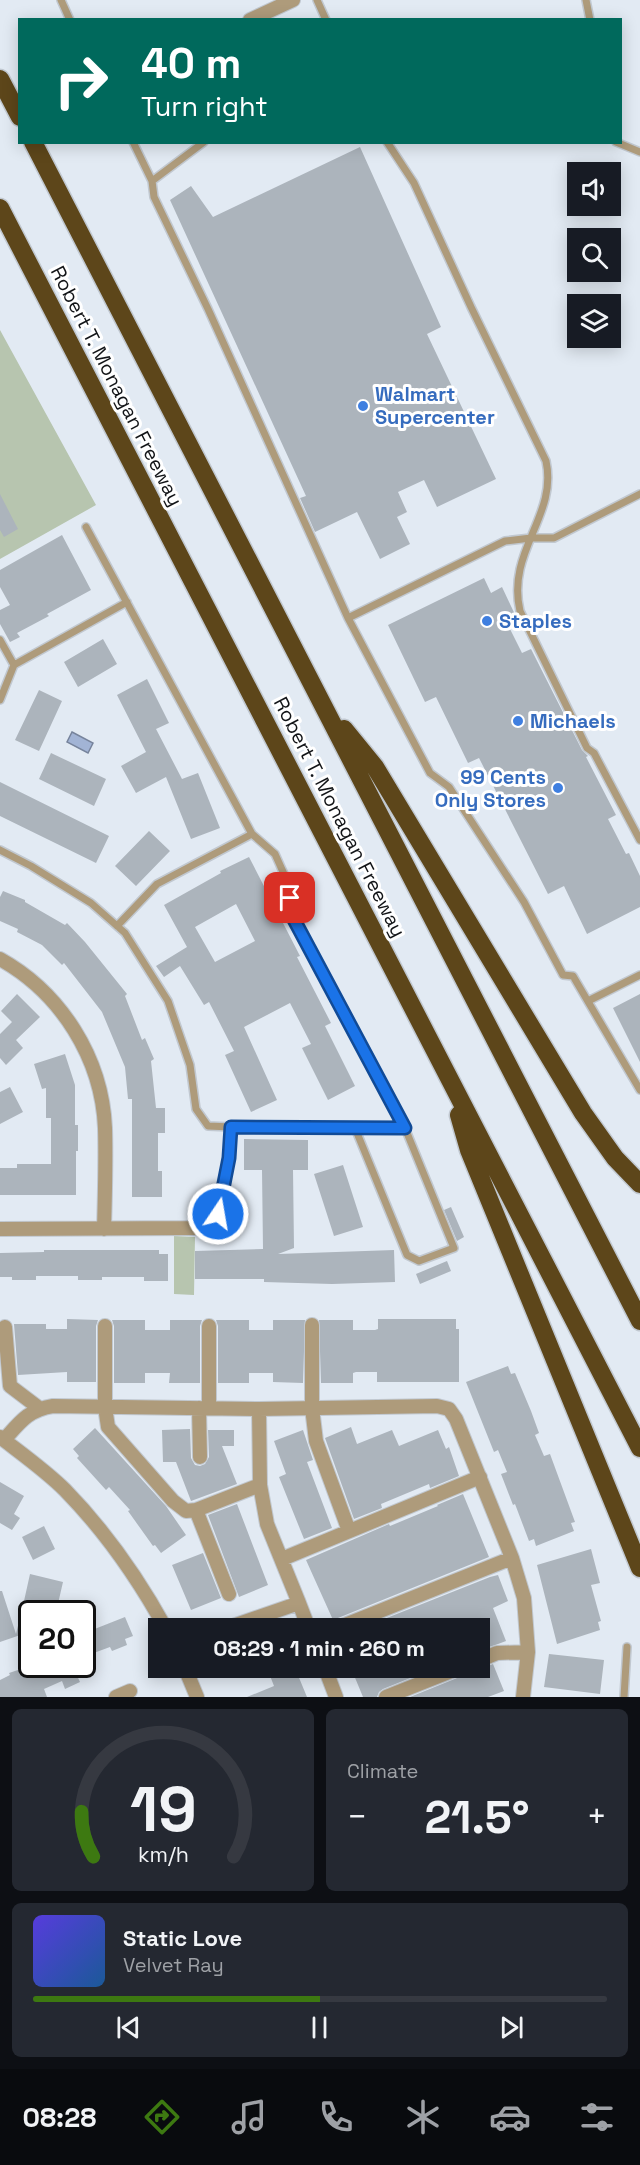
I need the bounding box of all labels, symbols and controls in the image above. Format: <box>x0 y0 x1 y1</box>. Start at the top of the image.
text: 40 m <box>141 37 241 90</box>
icon: right <box>42 42 120 120</box>
text: Turn right <box>141 89 268 124</box>
map controls <box>567 162 621 348</box>
button: sound <box>567 162 621 216</box>
button: search <box>567 228 621 282</box>
street label: Robert T. Monagan Freeway <box>45 262 189 510</box>
button: layers <box>567 294 621 348</box>
place label: Walmart Supercenter <box>375 381 495 430</box>
marker: Walmart Supercenter <box>356 399 370 413</box>
place label: Staples <box>499 608 572 634</box>
marker: Staples <box>480 614 494 628</box>
street label: Robert T. Monagan Freeway <box>268 693 412 941</box>
place label: Michaels <box>530 708 616 734</box>
marker: Michaels <box>511 714 525 728</box>
place label: 99 Cents Only Stores <box>435 764 546 813</box>
marker: 99 Cents Only Stores <box>551 781 565 795</box>
pin <box>264 872 315 923</box>
icon: arrive <box>273 881 306 914</box>
position arrow <box>186 1182 250 1246</box>
speed limit sign: 20 <box>18 1600 96 1678</box>
text: 08:29 · 1 min · 260 m <box>213 1634 425 1662</box>
text: Climate <box>347 1758 418 1784</box>
text: 19 <box>130 1770 196 1849</box>
text: 21.5° <box>424 1789 530 1846</box>
text: − <box>347 1796 367 1838</box>
text: + <box>587 1796 607 1838</box>
text: km/h <box>137 1841 189 1868</box>
text: Static Love <box>123 1924 242 1952</box>
text: Velvet Ray <box>123 1952 224 1978</box>
icon: previous <box>112 2011 145 2044</box>
icon: pause <box>303 2011 336 2044</box>
icon: next <box>495 2011 528 2044</box>
icon: directions <box>141 2096 183 2138</box>
icon: music <box>228 2096 270 2138</box>
icon: phone <box>315 2096 357 2138</box>
icon: climate <box>402 2096 444 2138</box>
icon: car <box>489 2096 531 2138</box>
icon: filters <box>576 2096 618 2138</box>
text: 08:28 <box>22 2100 96 2135</box>

